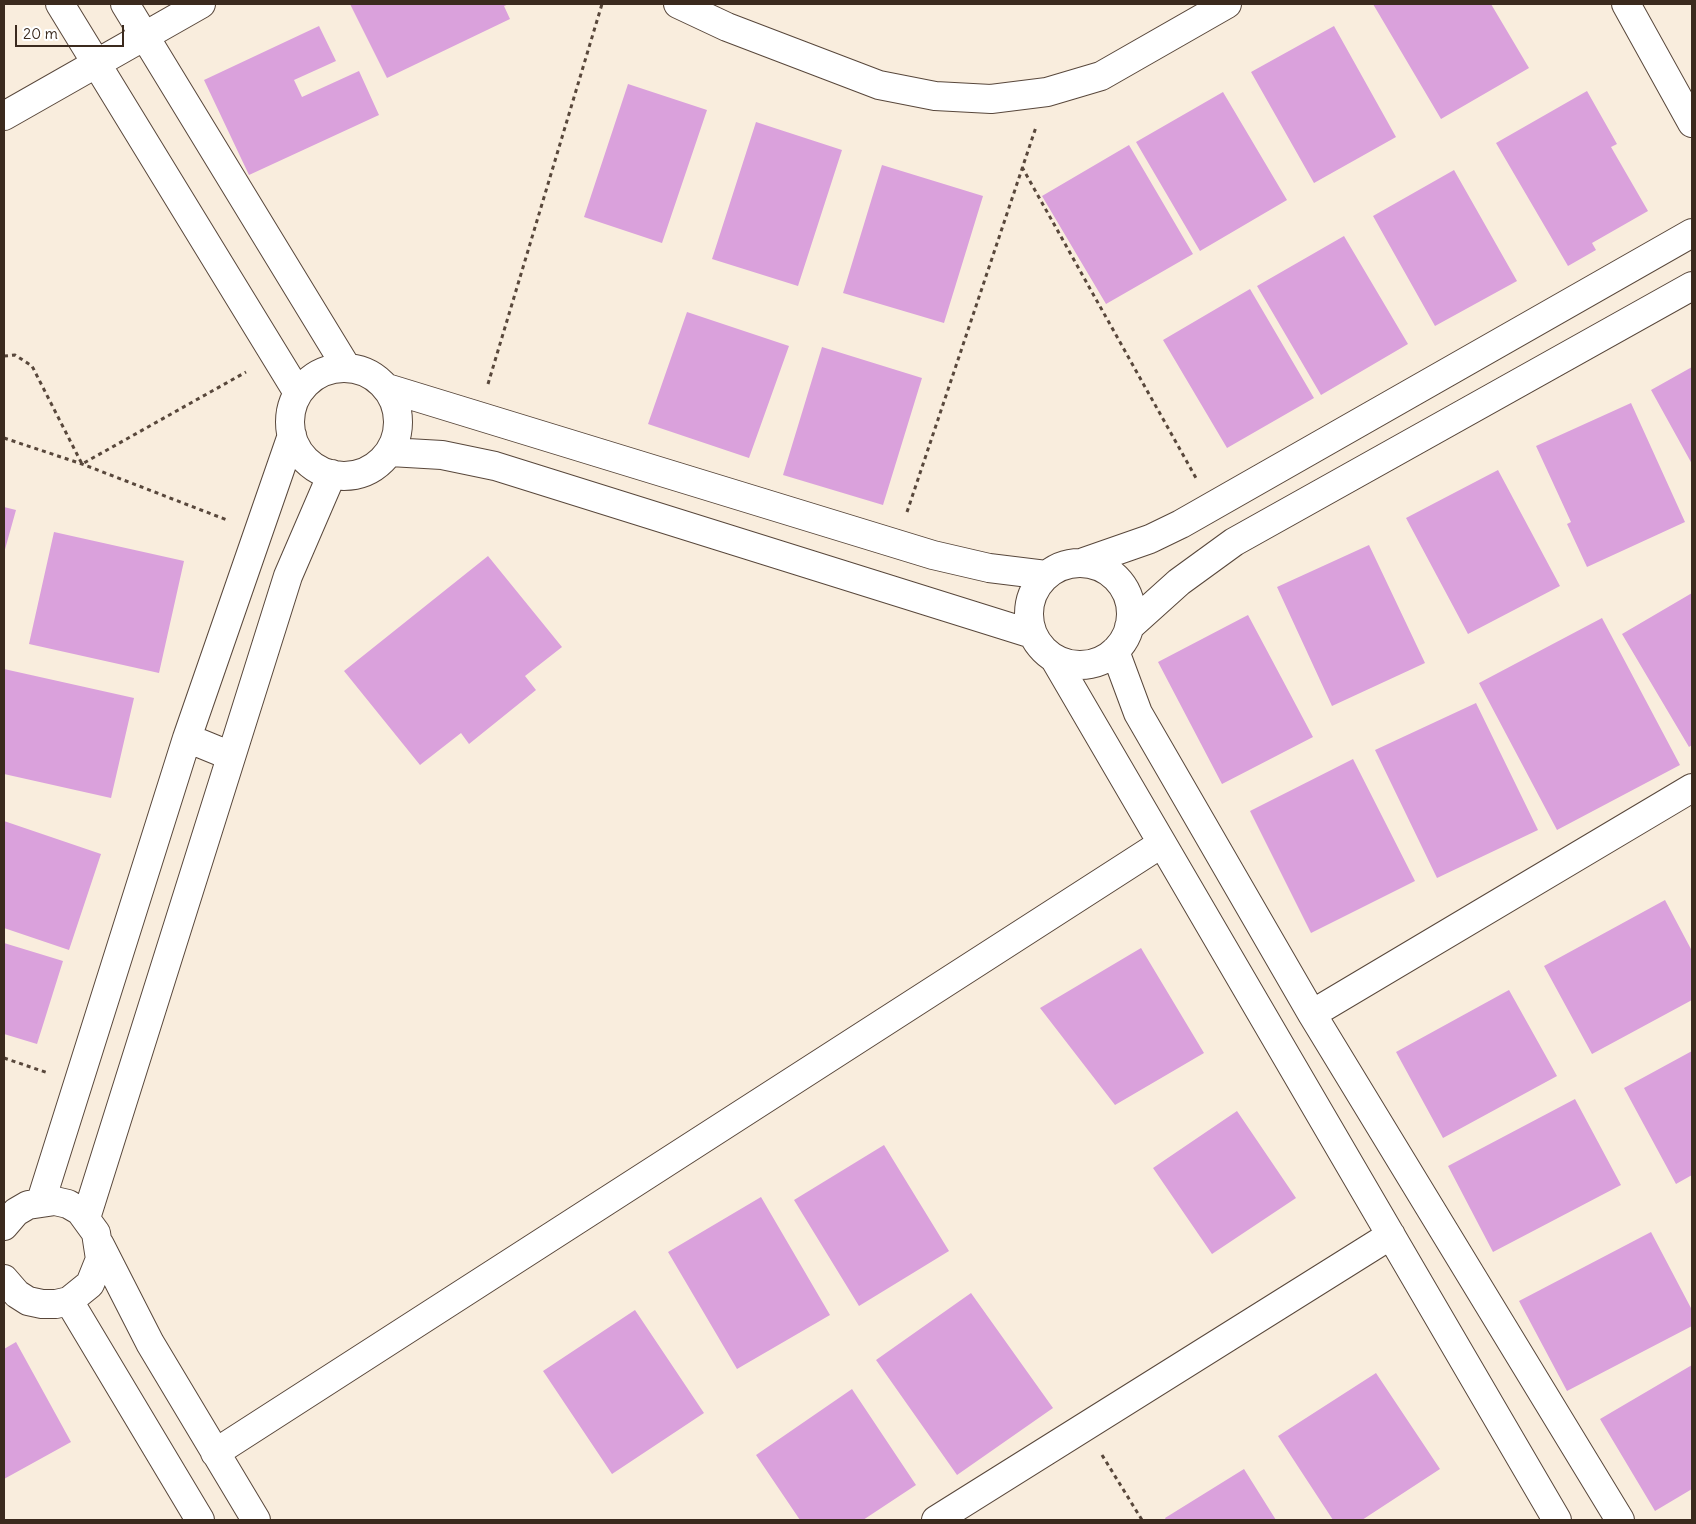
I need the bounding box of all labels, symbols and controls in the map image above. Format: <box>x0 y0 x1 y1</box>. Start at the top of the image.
scale bar <box>18 15 126 47</box>
text: 20 m <box>23 24 58 43</box>

